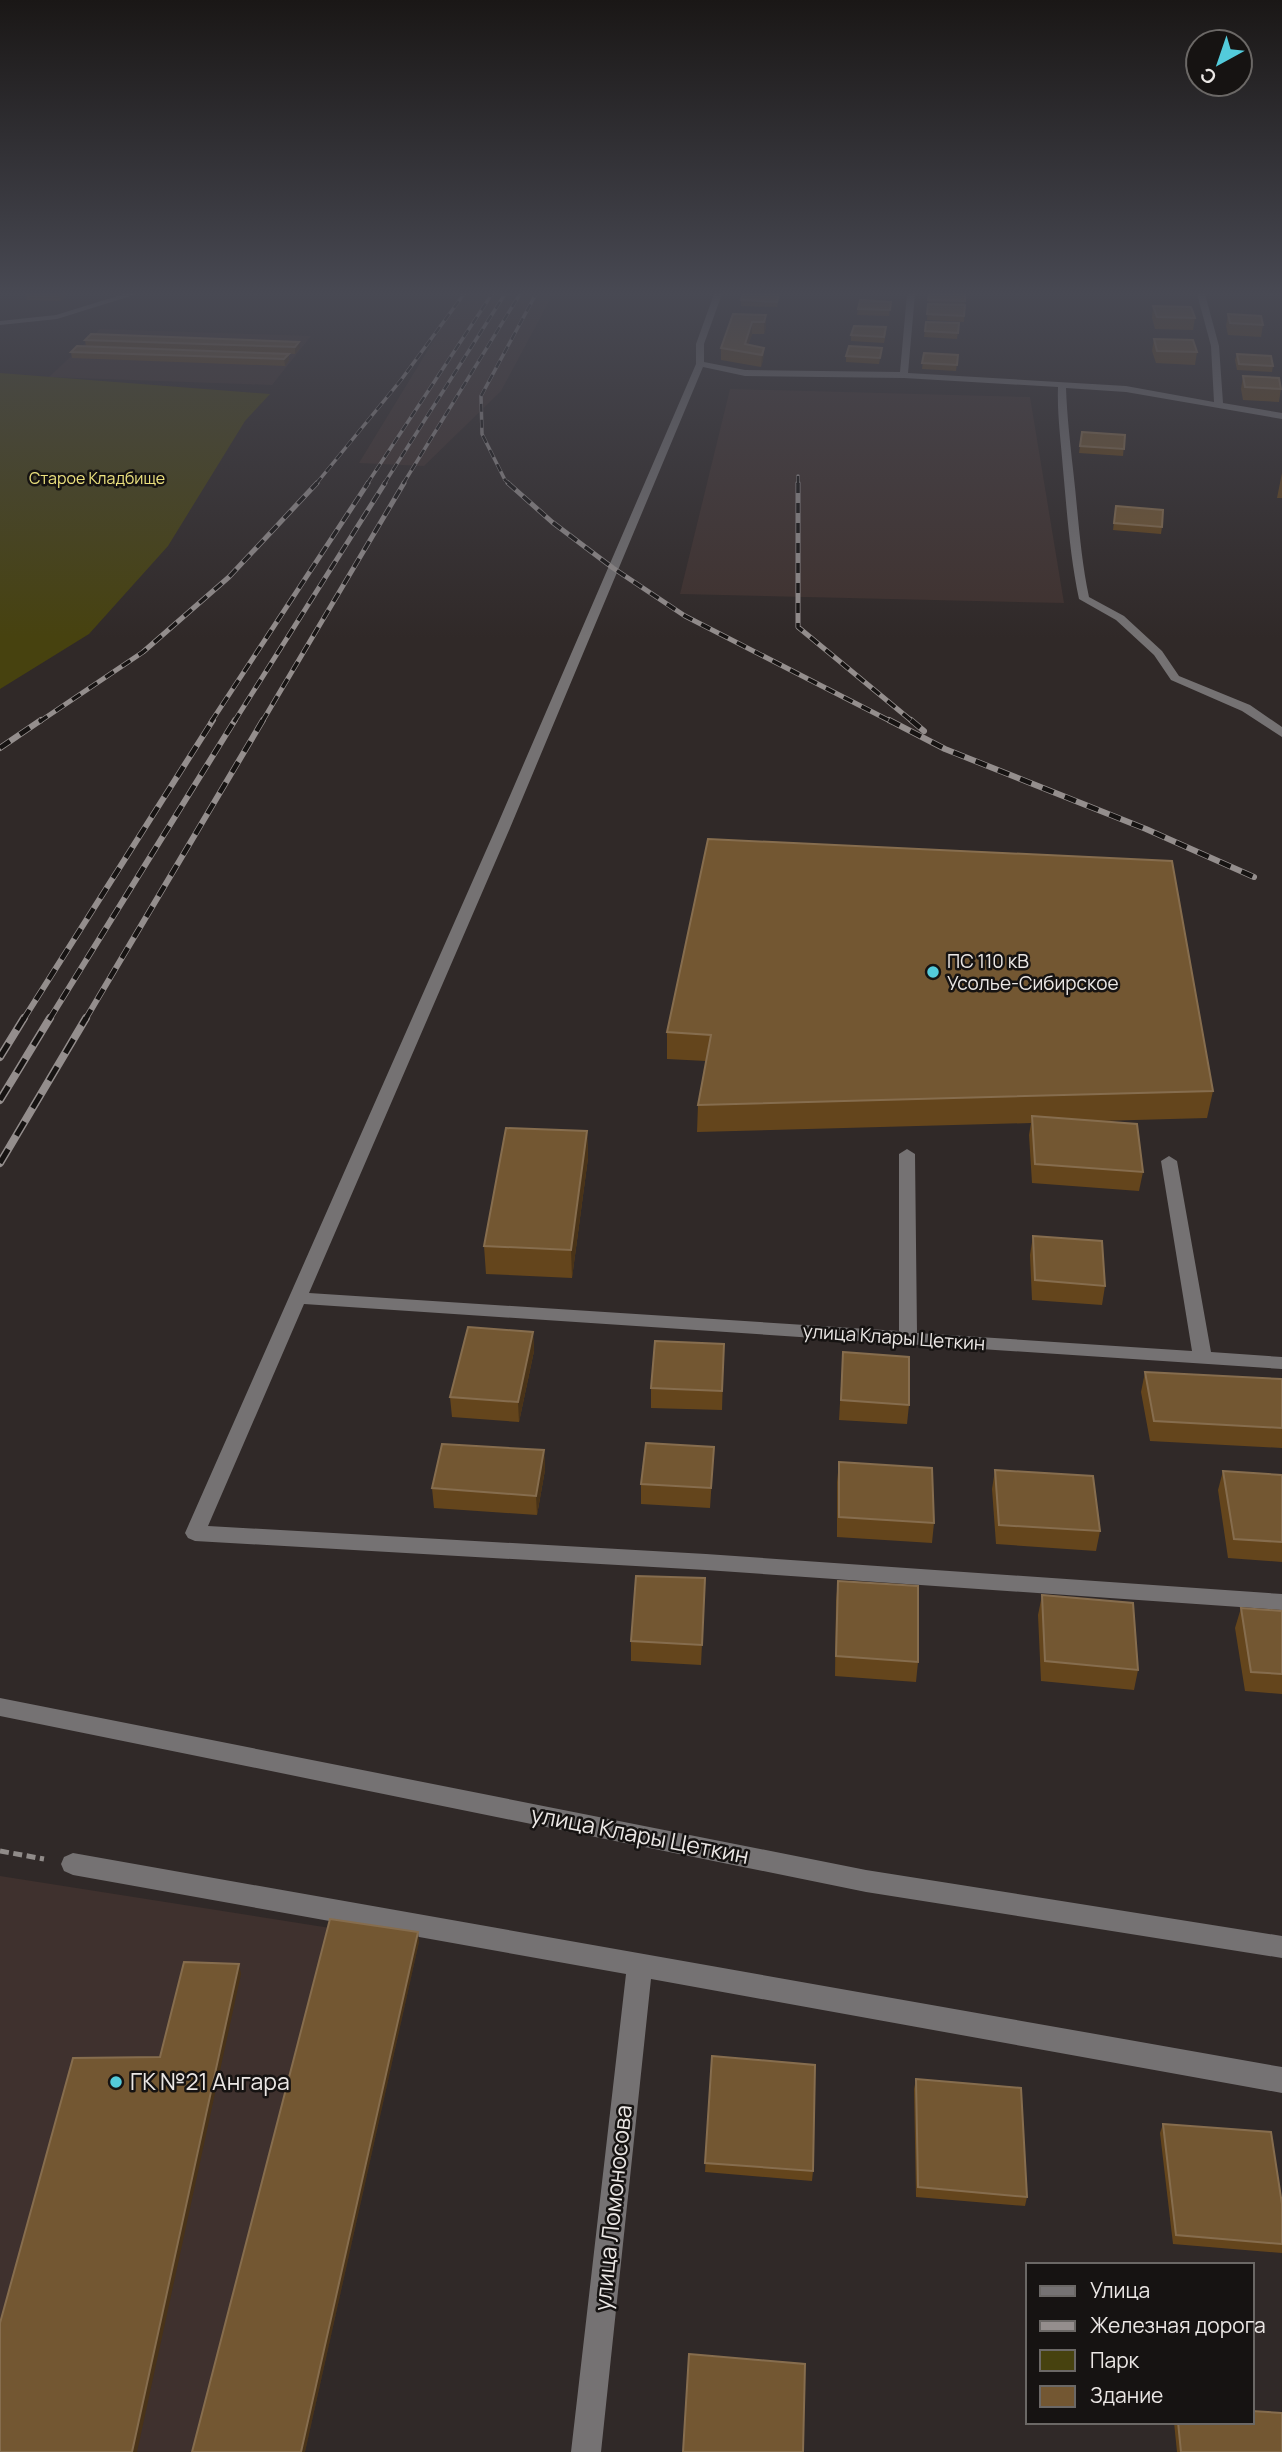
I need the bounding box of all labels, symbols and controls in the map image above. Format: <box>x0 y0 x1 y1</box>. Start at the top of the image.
north arrow <box>1184 28 1254 98</box>
text: С <box>1194 62 1222 90</box>
park label: Старое Кладбище <box>29 467 165 489</box>
place label: ПС 110 кВ Усолье-Сибирское <box>947 948 1119 996</box>
marker: ПС 110 кВ Усолье-Сибирское <box>925 964 941 980</box>
street label: улица Клары Цеткин <box>802 1318 986 1356</box>
street label: улица Клары Цеткин <box>528 1797 752 1871</box>
place label: ГК №21 Ангара <box>130 2065 290 2097</box>
marker: ГК №21 Ангара <box>108 2074 124 2090</box>
street label: улица Ломоносова <box>585 2103 639 2313</box>
legend <box>1026 2263 1254 2424</box>
text: Улица <box>1090 2276 1150 2304</box>
text: Железная дорога <box>1090 2311 1266 2339</box>
text: Парк <box>1090 2346 1140 2374</box>
text: Здание <box>1090 2381 1163 2409</box>

